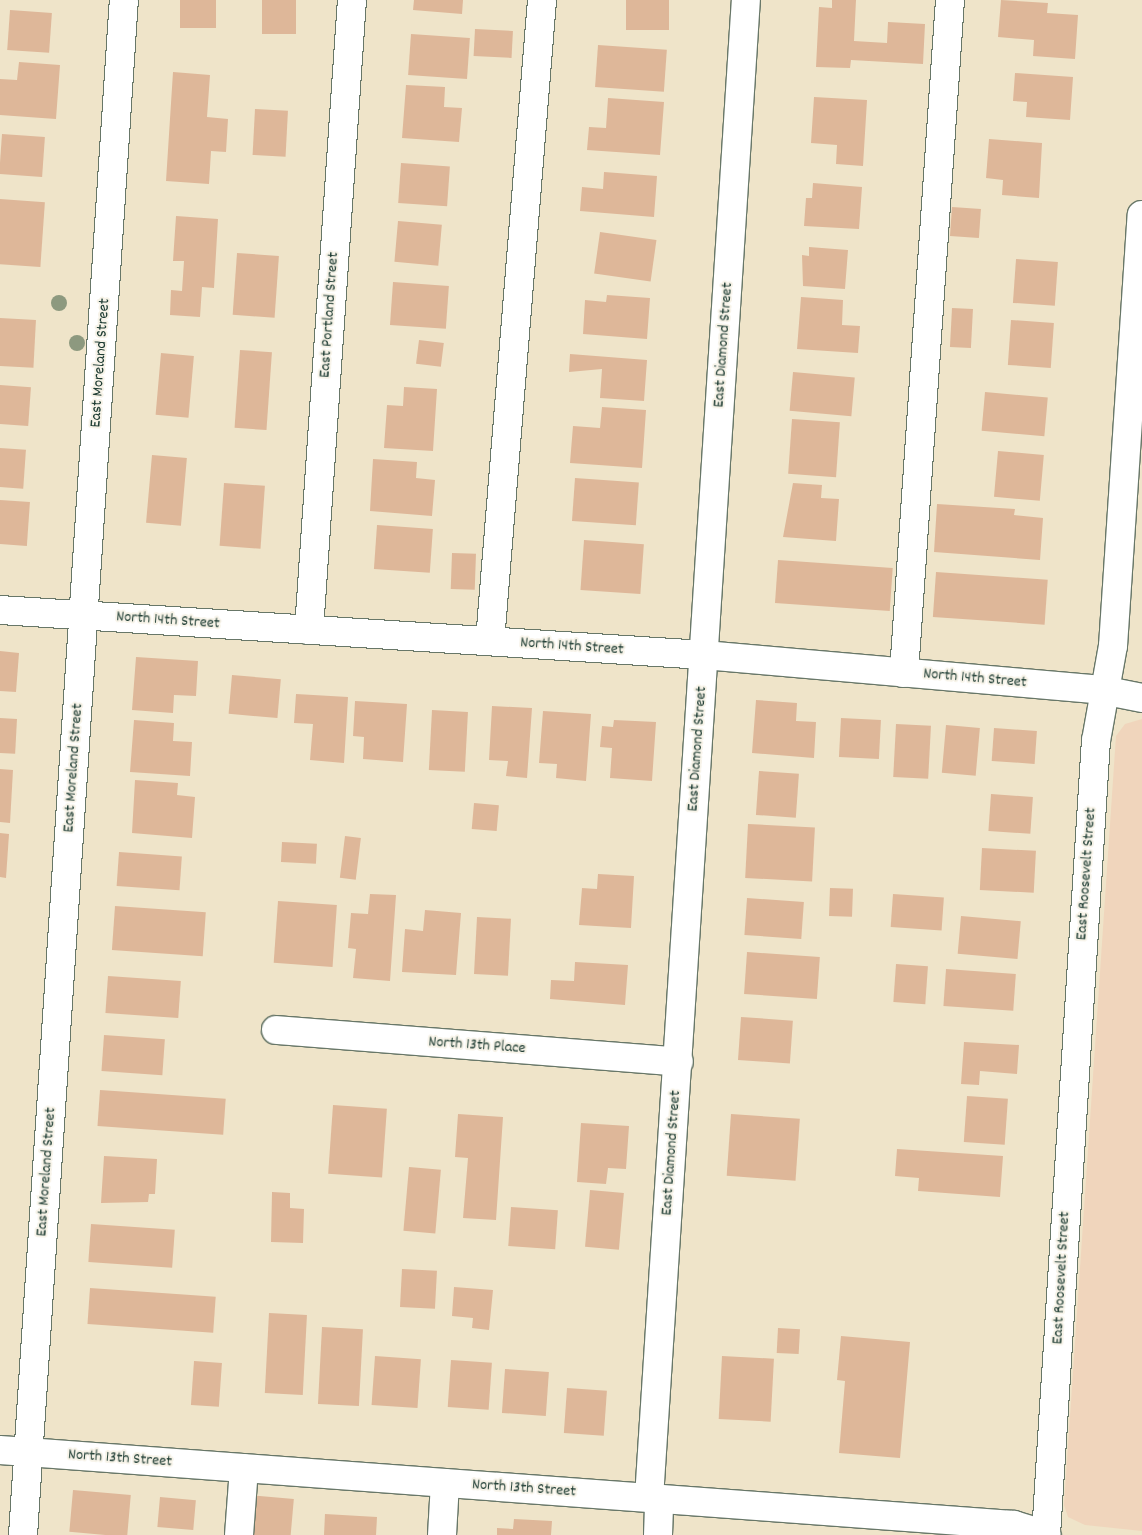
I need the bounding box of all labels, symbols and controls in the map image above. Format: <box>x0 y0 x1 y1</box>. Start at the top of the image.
street label: East Portland Street <box>316 251 344 379</box>
street label: East Diamond Street <box>710 282 738 408</box>
street label: East Moreland Street <box>87 298 115 428</box>
street label: North 14th Street <box>116 608 220 634</box>
street label: North 14th Street <box>520 634 624 660</box>
street label: North 14th Street <box>922 665 1028 693</box>
street label: East Diamond Street <box>684 686 712 812</box>
street label: East Moreland Street <box>60 703 88 833</box>
street label: East Roosevelt Street <box>1073 807 1101 941</box>
street label: North 13th Place <box>428 1033 526 1059</box>
street label: East Diamond Street <box>658 1090 686 1216</box>
street label: East Moreland Street <box>33 1107 61 1237</box>
street label: East Roosevelt Street <box>1049 1211 1075 1345</box>
street label: North 13th Street <box>67 1446 173 1472</box>
street label: North 13th Street <box>471 1476 577 1502</box>

